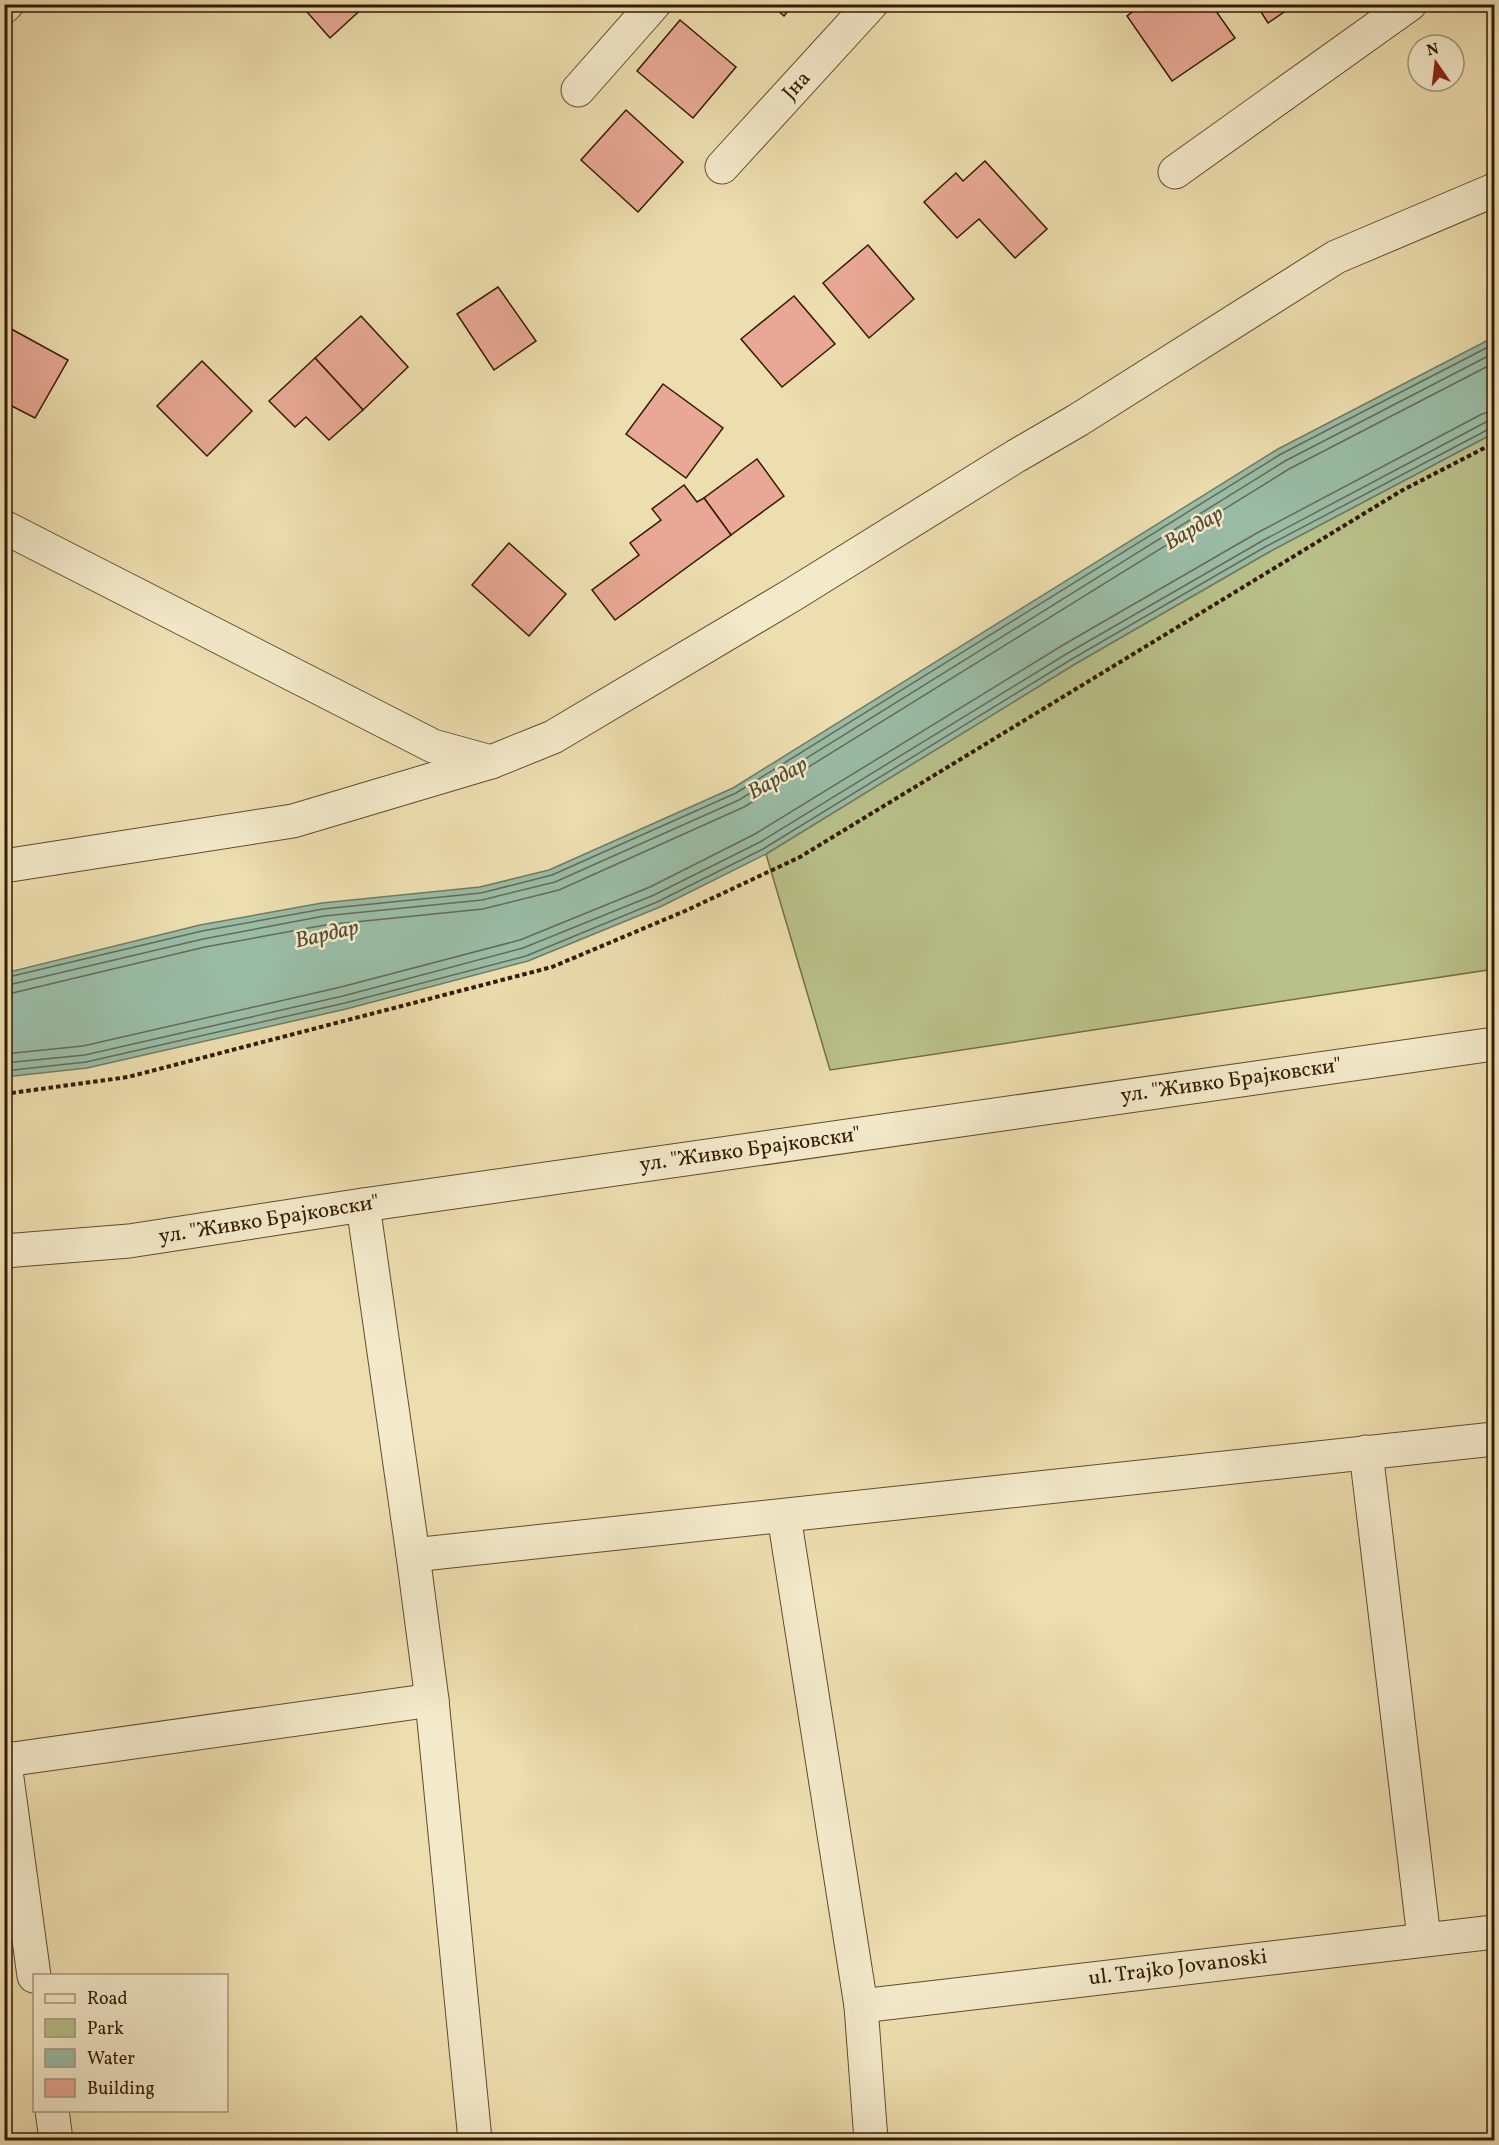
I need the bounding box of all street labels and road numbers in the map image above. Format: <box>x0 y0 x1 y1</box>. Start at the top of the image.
street label: Јна <box>776 65 818 107</box>
street label: ул. "Живко Брајковски" <box>1119 1051 1343 1111</box>
street label: ул. "Живко Брајковски" <box>638 1120 862 1180</box>
street label: ул. "Живко Брајковски" <box>157 1188 381 1252</box>
street label: ul. Trajko Jovanoski <box>1087 1943 1269 1993</box>

